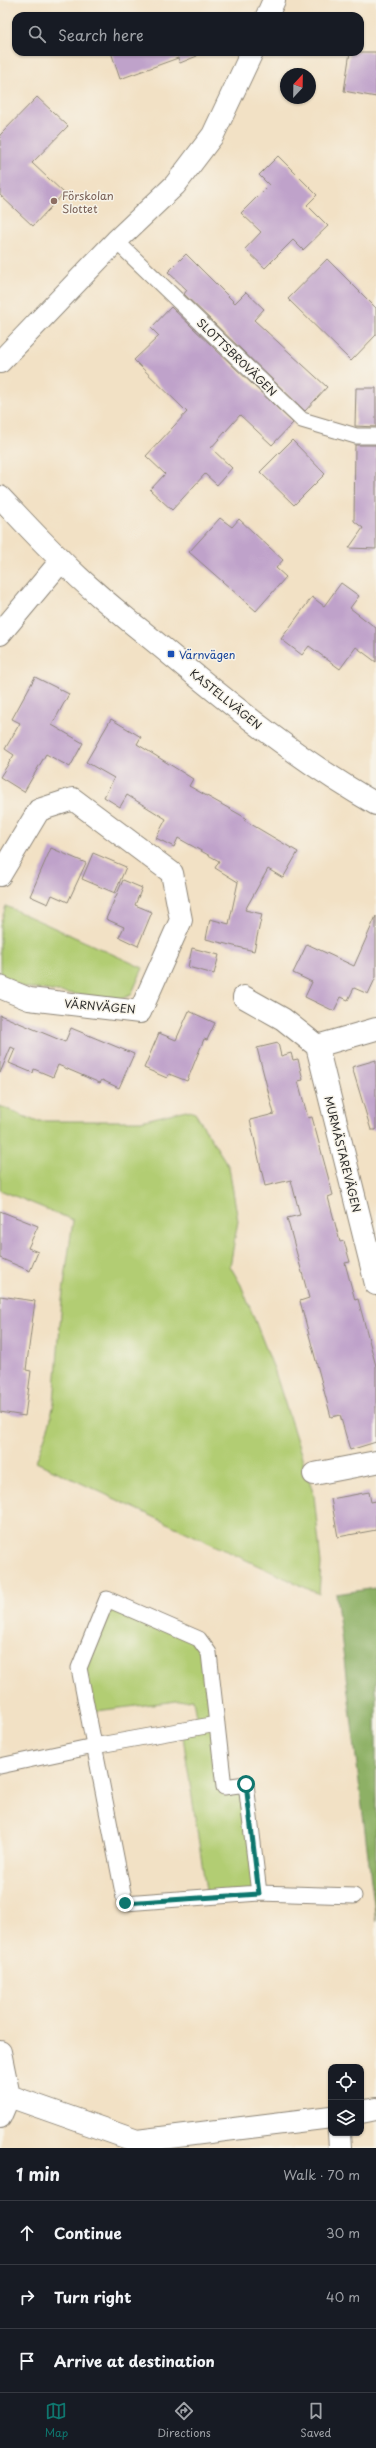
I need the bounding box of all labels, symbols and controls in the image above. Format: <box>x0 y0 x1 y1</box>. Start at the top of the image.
search box <box>12 12 364 56</box>
icon: search <box>26 23 48 45</box>
text: Search here <box>58 23 144 46</box>
north arrow <box>280 68 316 104</box>
place label: Förskolan Slottet <box>62 187 114 217</box>
marker: Förskolan Slottet <box>49 196 59 206</box>
street label: SLOTTSBROVÄGEN <box>193 314 281 400</box>
place label: Värnvägen <box>179 646 235 663</box>
marker: Värnvägen <box>166 649 176 659</box>
street label: KASTELLVÄGEN <box>186 665 266 733</box>
street label: VÄRNVÄGEN <box>64 994 136 1018</box>
street label: MURMÄSTAREVÄGEN <box>320 1094 366 1214</box>
route start <box>237 1775 255 1793</box>
route end <box>116 1894 134 1912</box>
map controls <box>328 2064 364 2136</box>
button: locate <box>328 2064 364 2100</box>
button: layers <box>328 2100 364 2136</box>
text: 1 min <box>16 2161 60 2187</box>
text: Walk · 70 m <box>283 2165 360 2184</box>
text: Continue <box>54 2221 122 2244</box>
icon: ahead <box>16 2222 38 2244</box>
text: 30 m <box>326 2223 360 2242</box>
text: Turn right <box>54 2285 131 2308</box>
icon: right <box>16 2286 38 2308</box>
text: 40 m <box>326 2287 360 2306</box>
text: Arrive at destination <box>54 2349 215 2372</box>
icon: arrive <box>16 2350 38 2372</box>
tab: Map <box>45 2400 68 2441</box>
tab: Directions <box>157 2400 211 2441</box>
tab: Saved <box>300 2400 331 2441</box>

